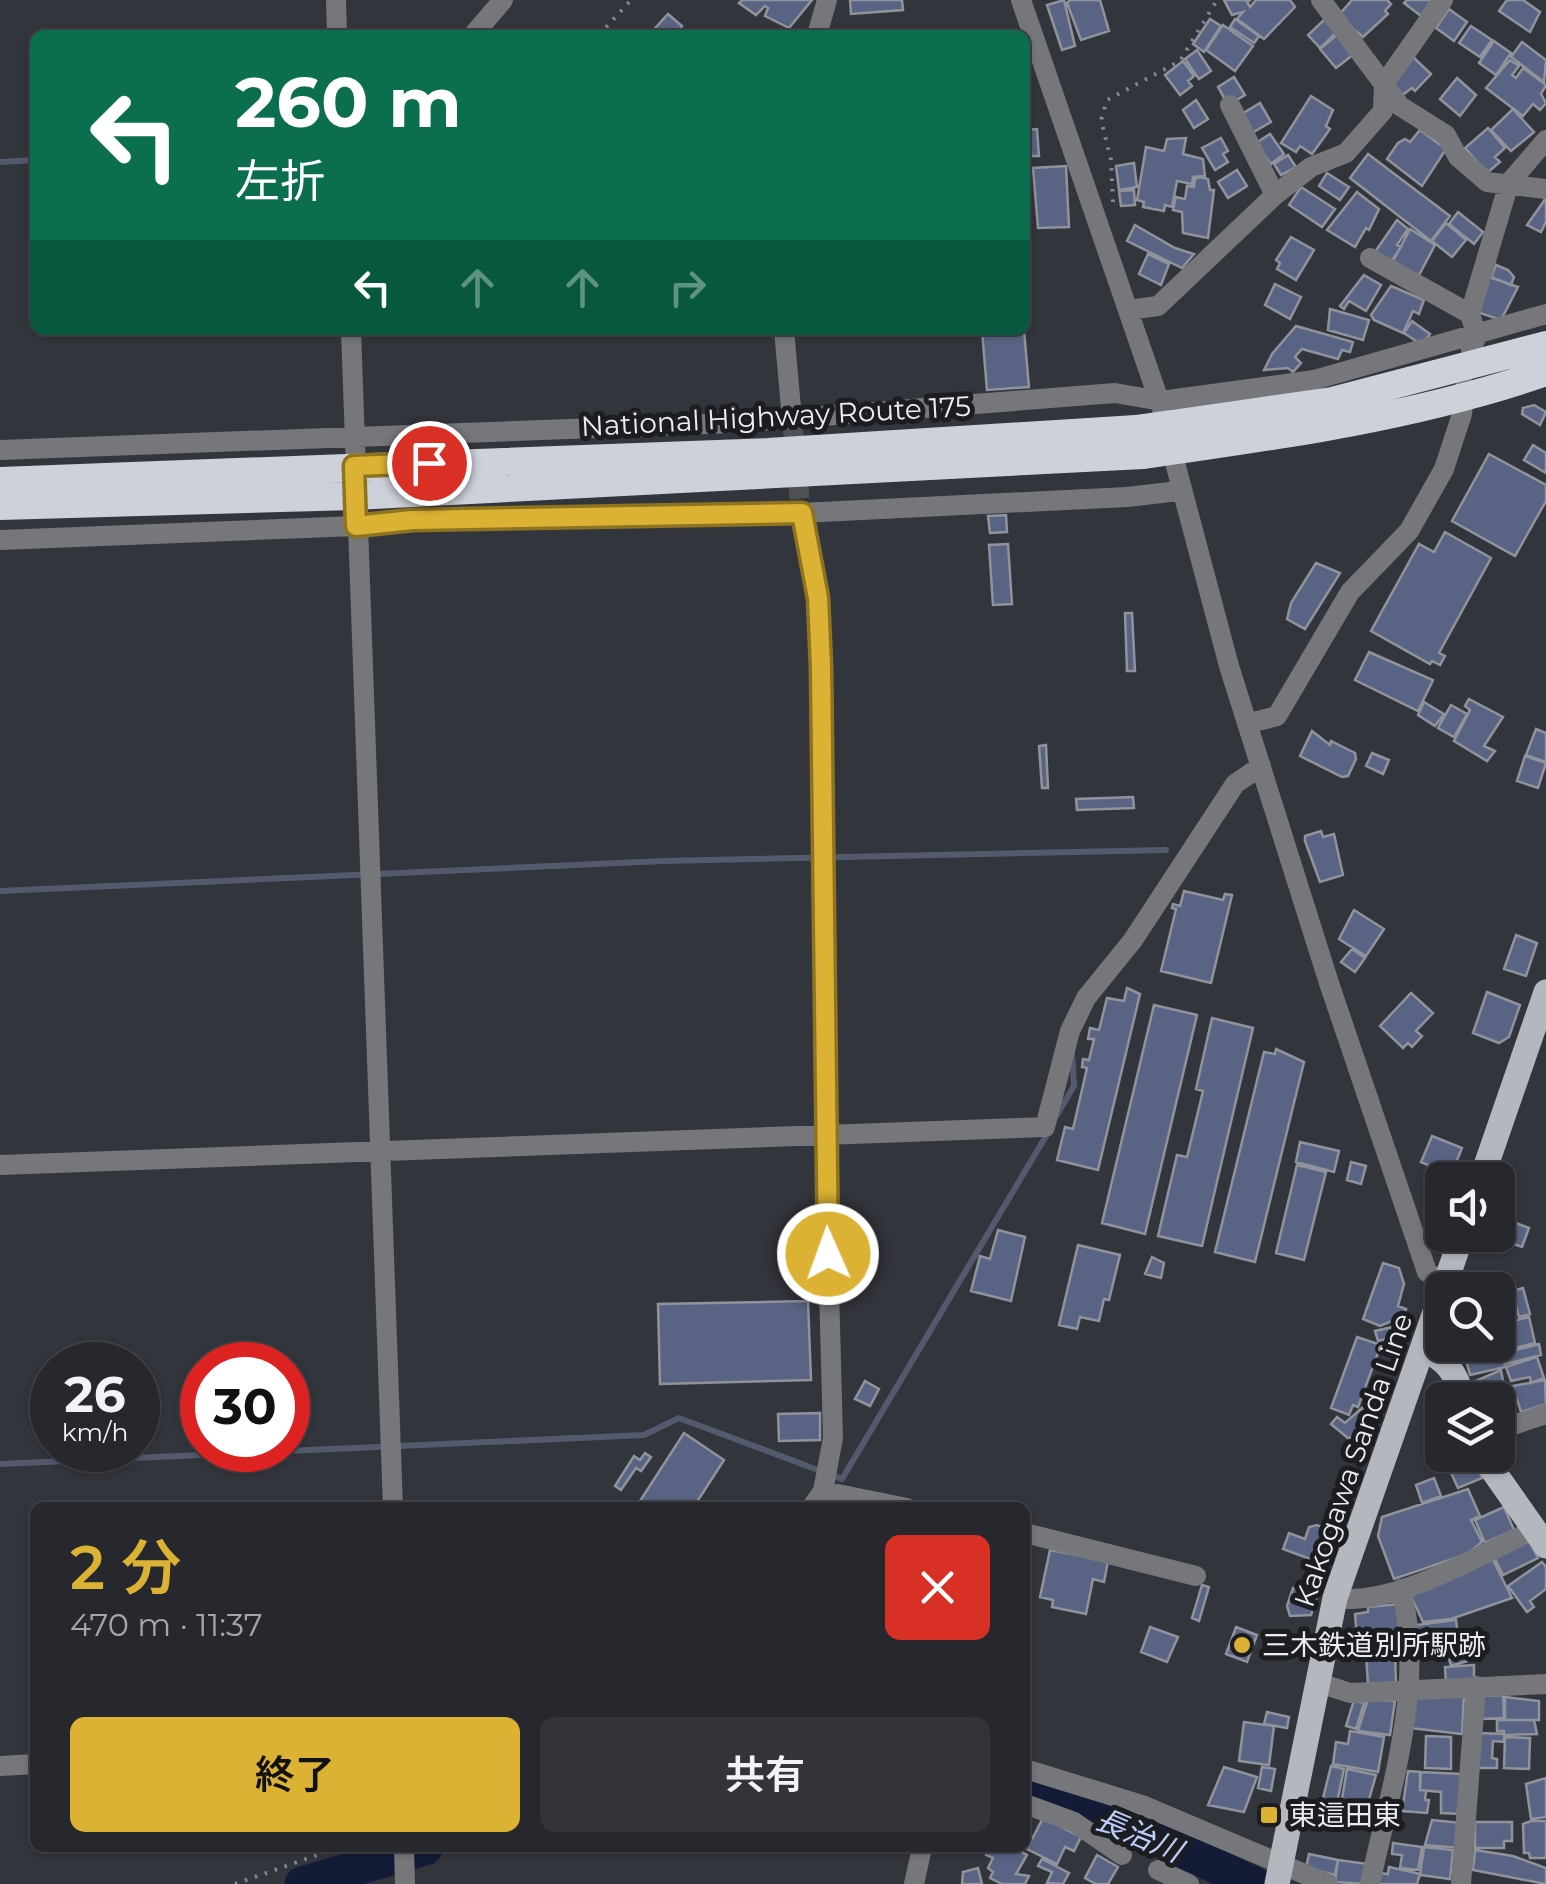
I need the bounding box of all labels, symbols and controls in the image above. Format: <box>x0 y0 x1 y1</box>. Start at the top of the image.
text: 260 m <box>235 59 462 145</box>
icon: left <box>70 70 200 200</box>
text: 左折 <box>235 153 325 208</box>
icon: left <box>345 260 400 315</box>
icon: ahead <box>450 260 505 315</box>
icon: ahead <box>555 260 610 315</box>
icon: right <box>660 260 715 315</box>
street label: National Highway Route 175 <box>580 389 972 443</box>
pin <box>387 421 472 506</box>
icon: arrive <box>402 436 457 491</box>
map controls <box>1425 1162 1515 1472</box>
button: sound <box>1425 1162 1515 1252</box>
position arrow <box>776 1202 880 1306</box>
button: search <box>1425 1272 1515 1362</box>
street label: Kakogawa Sanda Line <box>1287 1309 1419 1611</box>
speed limit sign: 30 <box>180 1342 310 1472</box>
text: 26 <box>64 1364 126 1425</box>
button: layers <box>1425 1382 1515 1472</box>
text: km/h <box>62 1417 128 1447</box>
text: 2 分 <box>70 1531 181 1604</box>
button: close <box>885 1535 990 1640</box>
text: 470 m · 11:37 <box>70 1605 263 1644</box>
place label: 三木鉄道別所駅跡 <box>1262 1628 1486 1662</box>
marker: 三木鉄道別所駅跡 <box>1231 1634 1253 1656</box>
button: 終了 <box>70 1717 520 1832</box>
button: 共有 <box>540 1717 990 1832</box>
place label: 東這田東 <box>1289 1798 1401 1832</box>
water label: 長治川 <box>1090 1800 1190 1871</box>
marker: 東這田東 <box>1258 1804 1280 1826</box>

